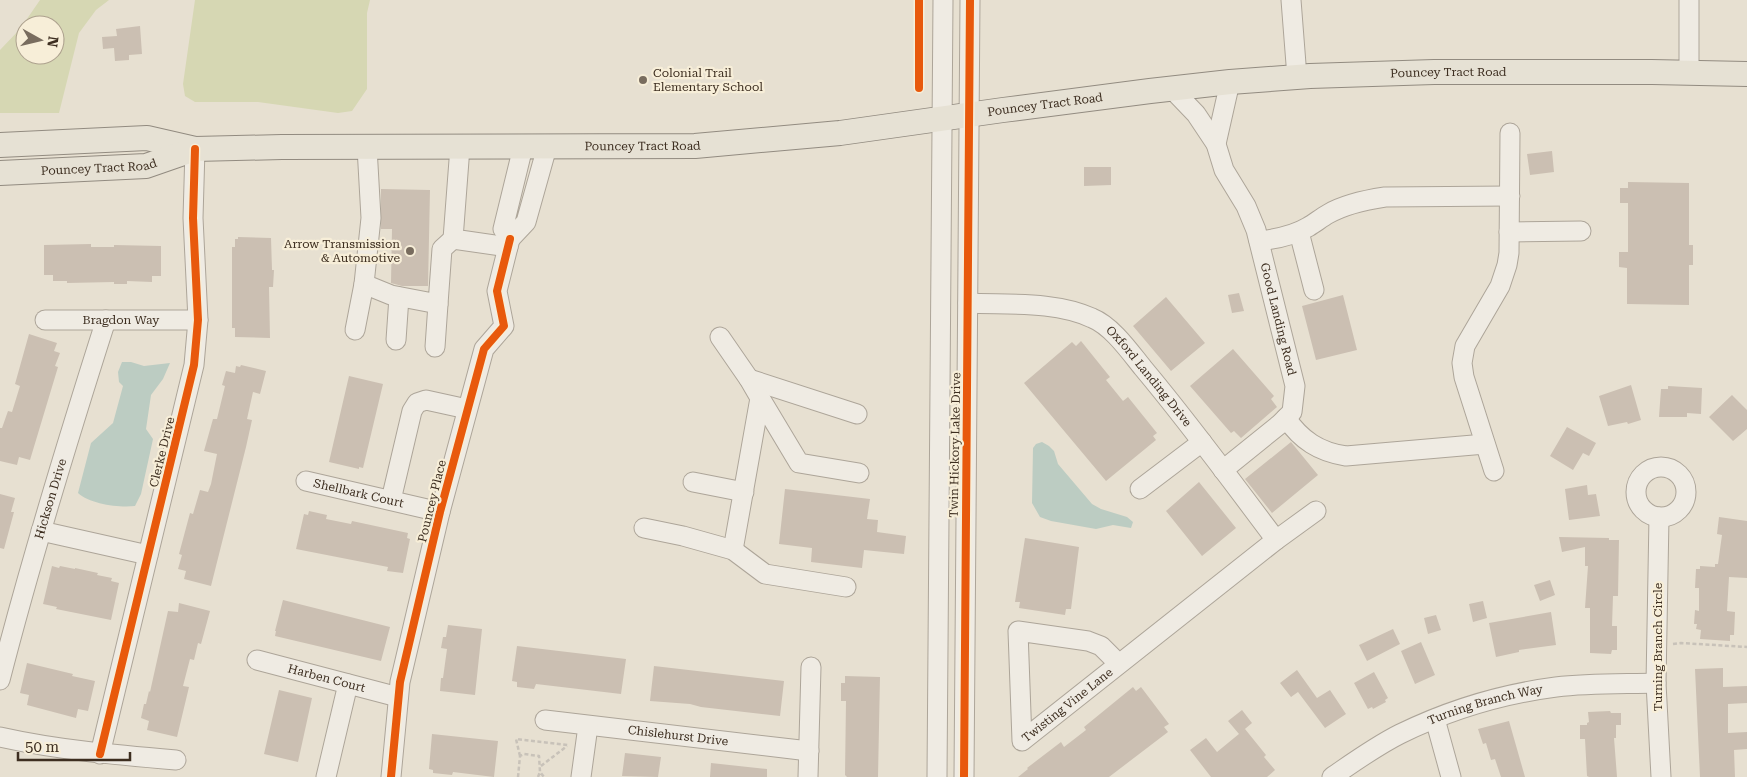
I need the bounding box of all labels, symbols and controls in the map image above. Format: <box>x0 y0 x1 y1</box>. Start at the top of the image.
north arrow <box>15 15 65 65</box>
text: N <box>44 35 62 48</box>
street label: Pouncey Tract Road <box>1390 65 1507 80</box>
place label: Colonial Trail Elementary School <box>653 66 763 94</box>
marker: Colonial Trail Elementary School <box>637 74 649 86</box>
street label: Pouncey Tract Road <box>986 90 1104 119</box>
street label: Pouncey Tract Road <box>584 138 702 153</box>
street label: Pouncey Tract Road <box>40 156 159 178</box>
place label: Arrow Transmission & Automotive <box>284 237 400 265</box>
marker: Arrow Transmission & Automotive <box>404 245 416 257</box>
street label: Good Landing Road <box>1257 261 1299 377</box>
street label: Bragdon Way <box>83 313 160 327</box>
street label: Oxford Landing Drive <box>1103 323 1195 430</box>
street label: Twin Hickory Lake Drive <box>947 372 963 518</box>
street label: Clerke Drive <box>146 415 178 489</box>
street label: Hickson Drive <box>32 457 69 541</box>
street label: Pouncey Place <box>415 458 449 544</box>
street label: Shellbark Court <box>312 476 406 510</box>
street label: Turning Branch Circle <box>1651 582 1665 711</box>
street label: Harben Court <box>286 661 367 695</box>
street label: Twisting Vine Lane <box>1019 665 1116 745</box>
street label: Turning Branch Way <box>1425 682 1545 728</box>
street label: Chislehurst Drive <box>627 723 729 749</box>
scale bar <box>18 730 130 762</box>
text: 50 m <box>25 738 60 756</box>

